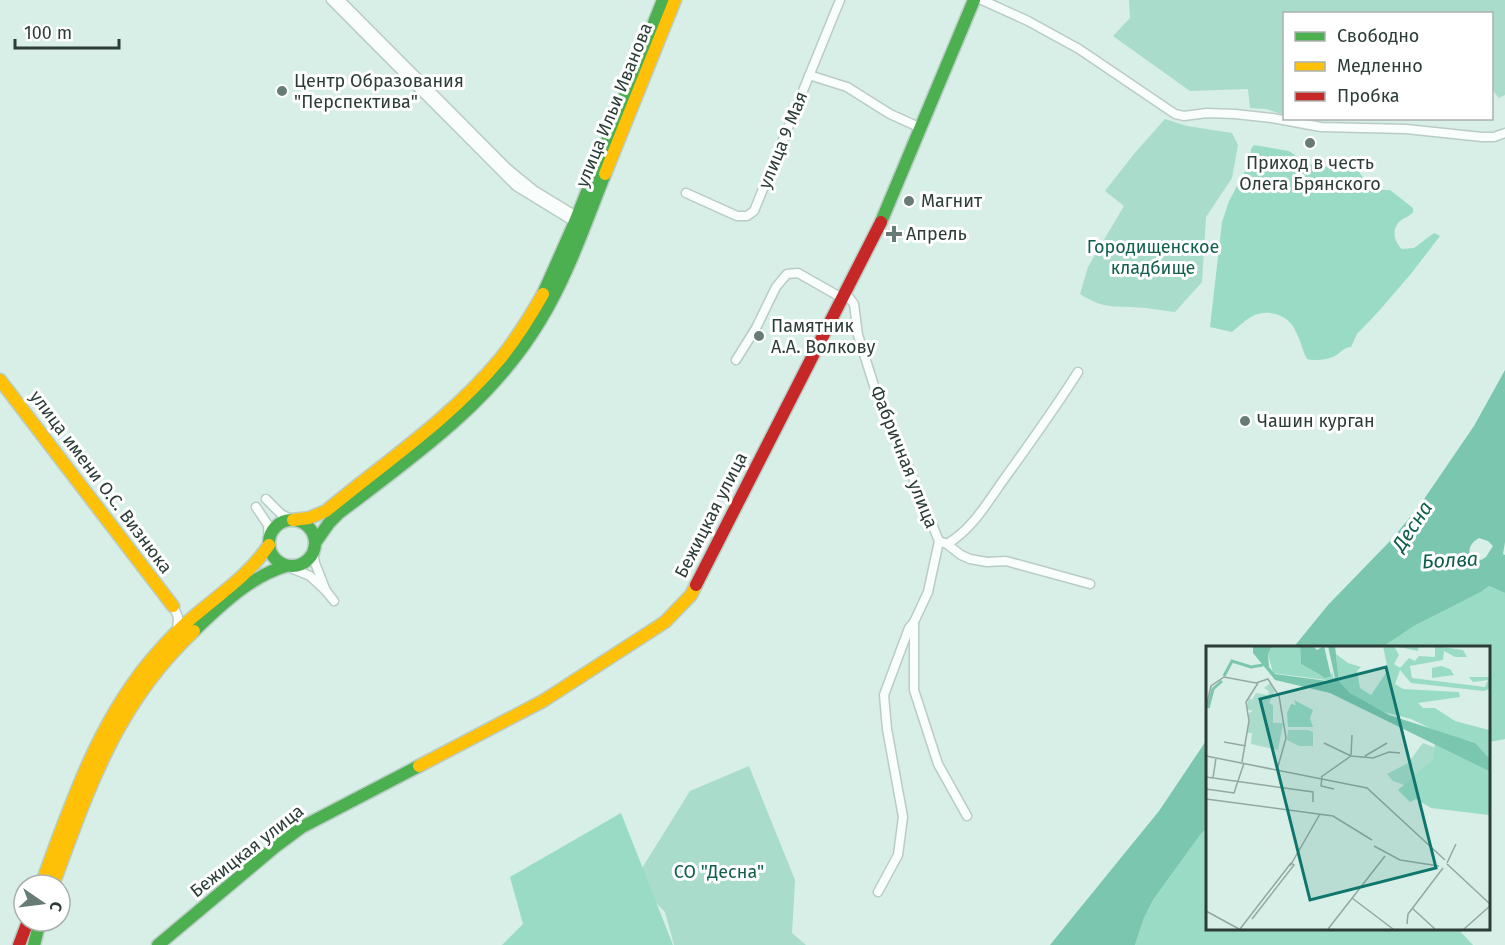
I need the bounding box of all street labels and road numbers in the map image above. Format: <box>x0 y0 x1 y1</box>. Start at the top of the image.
street label: улица Ильи Иванова <box>571 20 657 190</box>
street label: улица 9 Мая <box>754 88 812 192</box>
street label: Фабричная улица <box>865 383 943 531</box>
street label: улица имени О.С. Визнюка <box>25 386 177 578</box>
street label: Бежицкая улица <box>670 449 752 581</box>
street label: Бежицкая улица <box>186 800 308 902</box>

